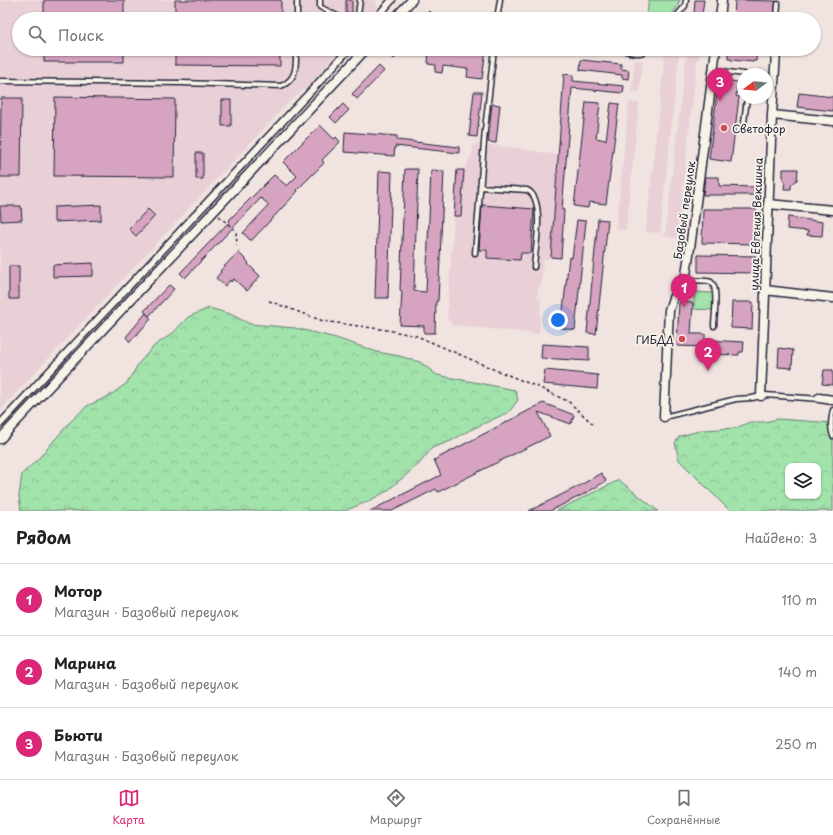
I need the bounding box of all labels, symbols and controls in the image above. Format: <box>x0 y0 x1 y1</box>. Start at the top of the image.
search box <box>12 12 821 56</box>
icon: search <box>26 23 48 45</box>
text: Поиск <box>58 23 104 46</box>
pin: 3 <box>707 68 733 101</box>
north arrow <box>737 68 773 104</box>
place label: Светофор <box>732 120 785 137</box>
marker: Светофор <box>719 123 729 133</box>
street label: улица Евгения Векшина <box>745 157 767 291</box>
street label: Базовый переулок <box>669 159 699 260</box>
pin: 1 <box>671 274 697 307</box>
your location <box>548 310 568 330</box>
place label: ГИБДД <box>636 331 675 348</box>
marker: ГИБДД <box>677 334 687 344</box>
pin: 2 <box>695 338 721 371</box>
map controls <box>785 463 821 499</box>
button: layers <box>785 463 821 499</box>
text: Рядом <box>16 524 71 550</box>
text: Найдено: 3 <box>745 528 817 547</box>
text: Мотор <box>54 579 102 602</box>
text: 1 <box>26 590 32 609</box>
text: 110 m <box>782 590 817 609</box>
text: Магазин · Базовый переулок <box>54 602 239 621</box>
text: Марина <box>54 651 117 674</box>
text: 2 <box>24 662 34 681</box>
text: 140 m <box>778 662 817 681</box>
text: Магазин · Базовый переулок <box>54 674 239 693</box>
text: Бьюти <box>54 723 103 746</box>
text: 3 <box>25 734 33 753</box>
text: 250 m <box>775 734 817 753</box>
text: Магазин · Базовый переулок <box>54 746 239 765</box>
tab: Карта <box>113 787 145 828</box>
tab: Маршрут <box>370 787 422 828</box>
tab: Сохранённые <box>647 787 720 828</box>

